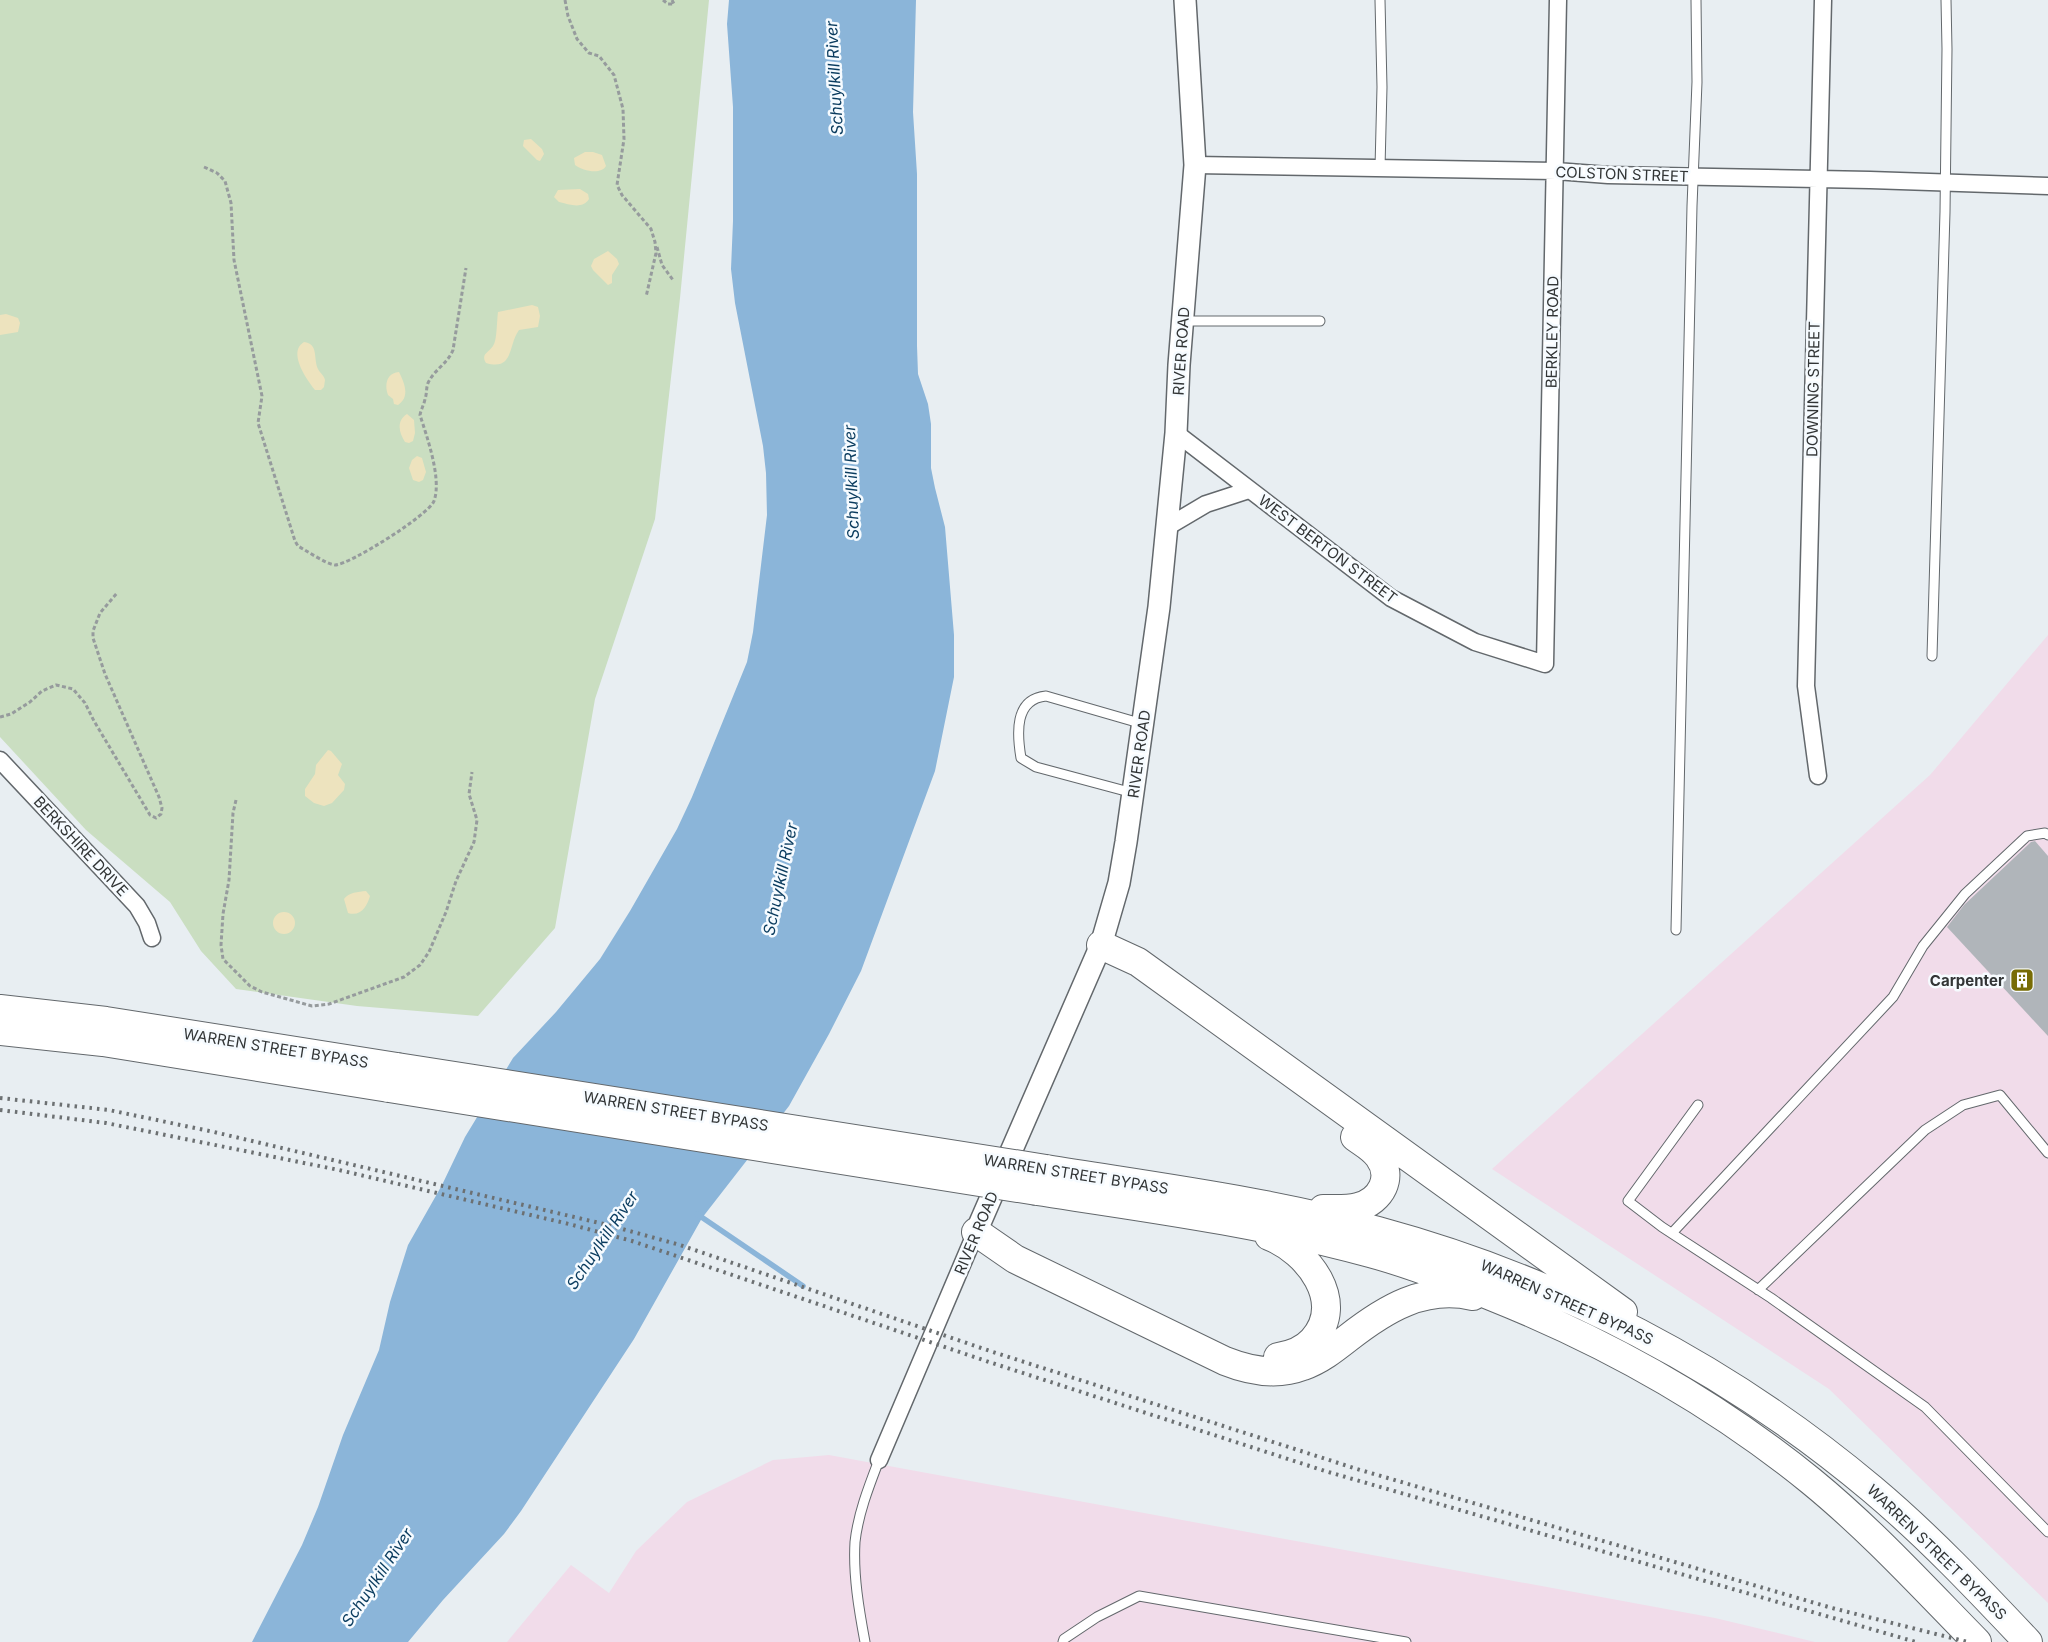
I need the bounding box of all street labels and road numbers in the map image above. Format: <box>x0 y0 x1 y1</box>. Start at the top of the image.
street label: COLSTON STREET <box>1555 162 1689 186</box>
street label: BERKLEY ROAD <box>1542 276 1562 388</box>
street label: RIVER ROAD <box>1168 306 1194 396</box>
street label: DOWNING STREET <box>1802 321 1824 457</box>
street label: WEST BERTON STREET <box>1255 491 1401 607</box>
street label: RIVER ROAD <box>1123 709 1155 799</box>
street label: BERKSHIRE DRIVE <box>30 792 132 900</box>
street label: WARREN STREET BYPASS <box>182 1024 370 1072</box>
street label: WARREN STREET BYPASS <box>582 1087 770 1135</box>
street label: WARREN STREET BYPASS <box>982 1150 1170 1198</box>
street label: RIVER ROAD <box>950 1188 1002 1278</box>
street label: WARREN STREET BYPASS <box>1478 1255 1656 1349</box>
street label: WARREN STREET BYPASS <box>1863 1480 2011 1624</box>

